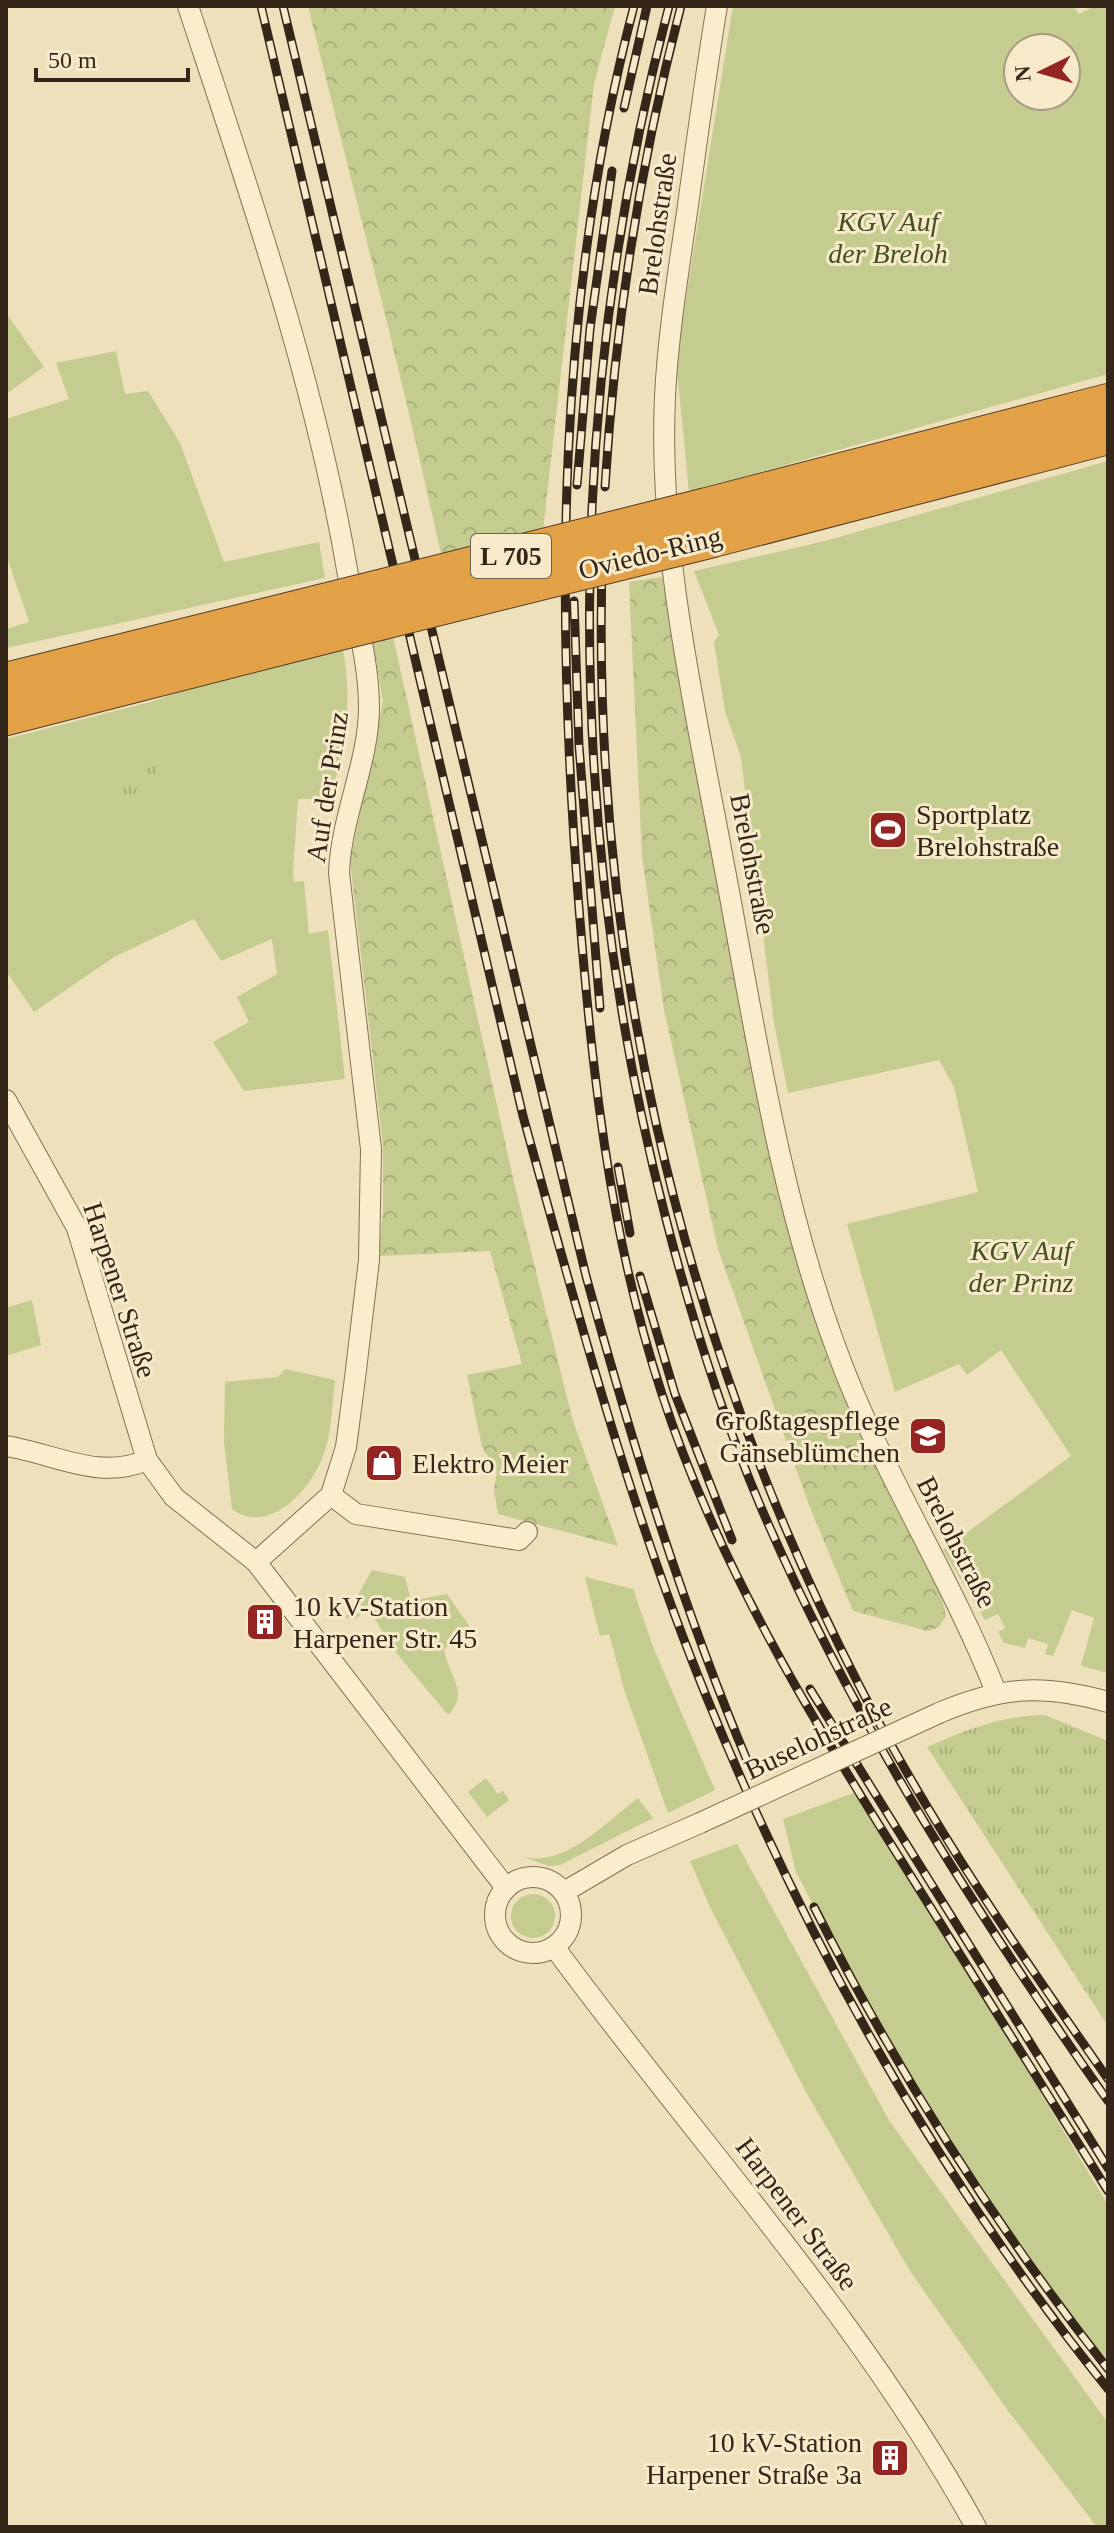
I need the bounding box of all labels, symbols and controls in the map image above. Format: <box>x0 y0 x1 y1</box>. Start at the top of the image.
scale bar <box>36 32 188 82</box>
north arrow <box>1002 32 1082 112</box>
text: 50 m <box>48 47 97 73</box>
text: N <box>1009 65 1036 83</box>
street label: Brelohstraße <box>632 151 682 297</box>
park label: KGV Auf der Breloh <box>828 206 948 269</box>
street label: Oviedo-Ring <box>575 520 725 586</box>
road number: L 705 <box>471 534 551 578</box>
street label: Auf der Prinz <box>300 709 354 865</box>
street label: Brelohstraße <box>724 791 782 937</box>
place label: Sportplatz Brelohstraße <box>916 799 1059 862</box>
sports icon: Sportplatz Brelohstraße <box>867 809 909 851</box>
street label: Harpener Straße <box>77 1198 163 1382</box>
park label: KGV Auf der Prinz <box>969 1235 1075 1298</box>
place label: Großtagespflege Gänseblümchen <box>715 1405 900 1468</box>
school or university icon: Großtagespflege Gänseblümchen <box>907 1415 949 1457</box>
shop icon: Elektro Meier <box>363 1442 405 1484</box>
place label: Elektro Meier <box>412 1448 569 1479</box>
street label: Brelohstraße <box>911 1471 1003 1613</box>
place label: 10 kV-Station Harpener Str. 45 <box>293 1591 477 1654</box>
building icon: 10 kV-Station Harpener Str. 45 <box>244 1601 286 1643</box>
street label: Buselohstraße <box>740 1690 896 1786</box>
street label: Harpener Straße <box>730 2132 864 2296</box>
place label: 10 kV-Station Harpener Straße 3a <box>646 2427 863 2490</box>
building icon: 10 kV-Station Harpener Straße 3a <box>869 2437 911 2479</box>

